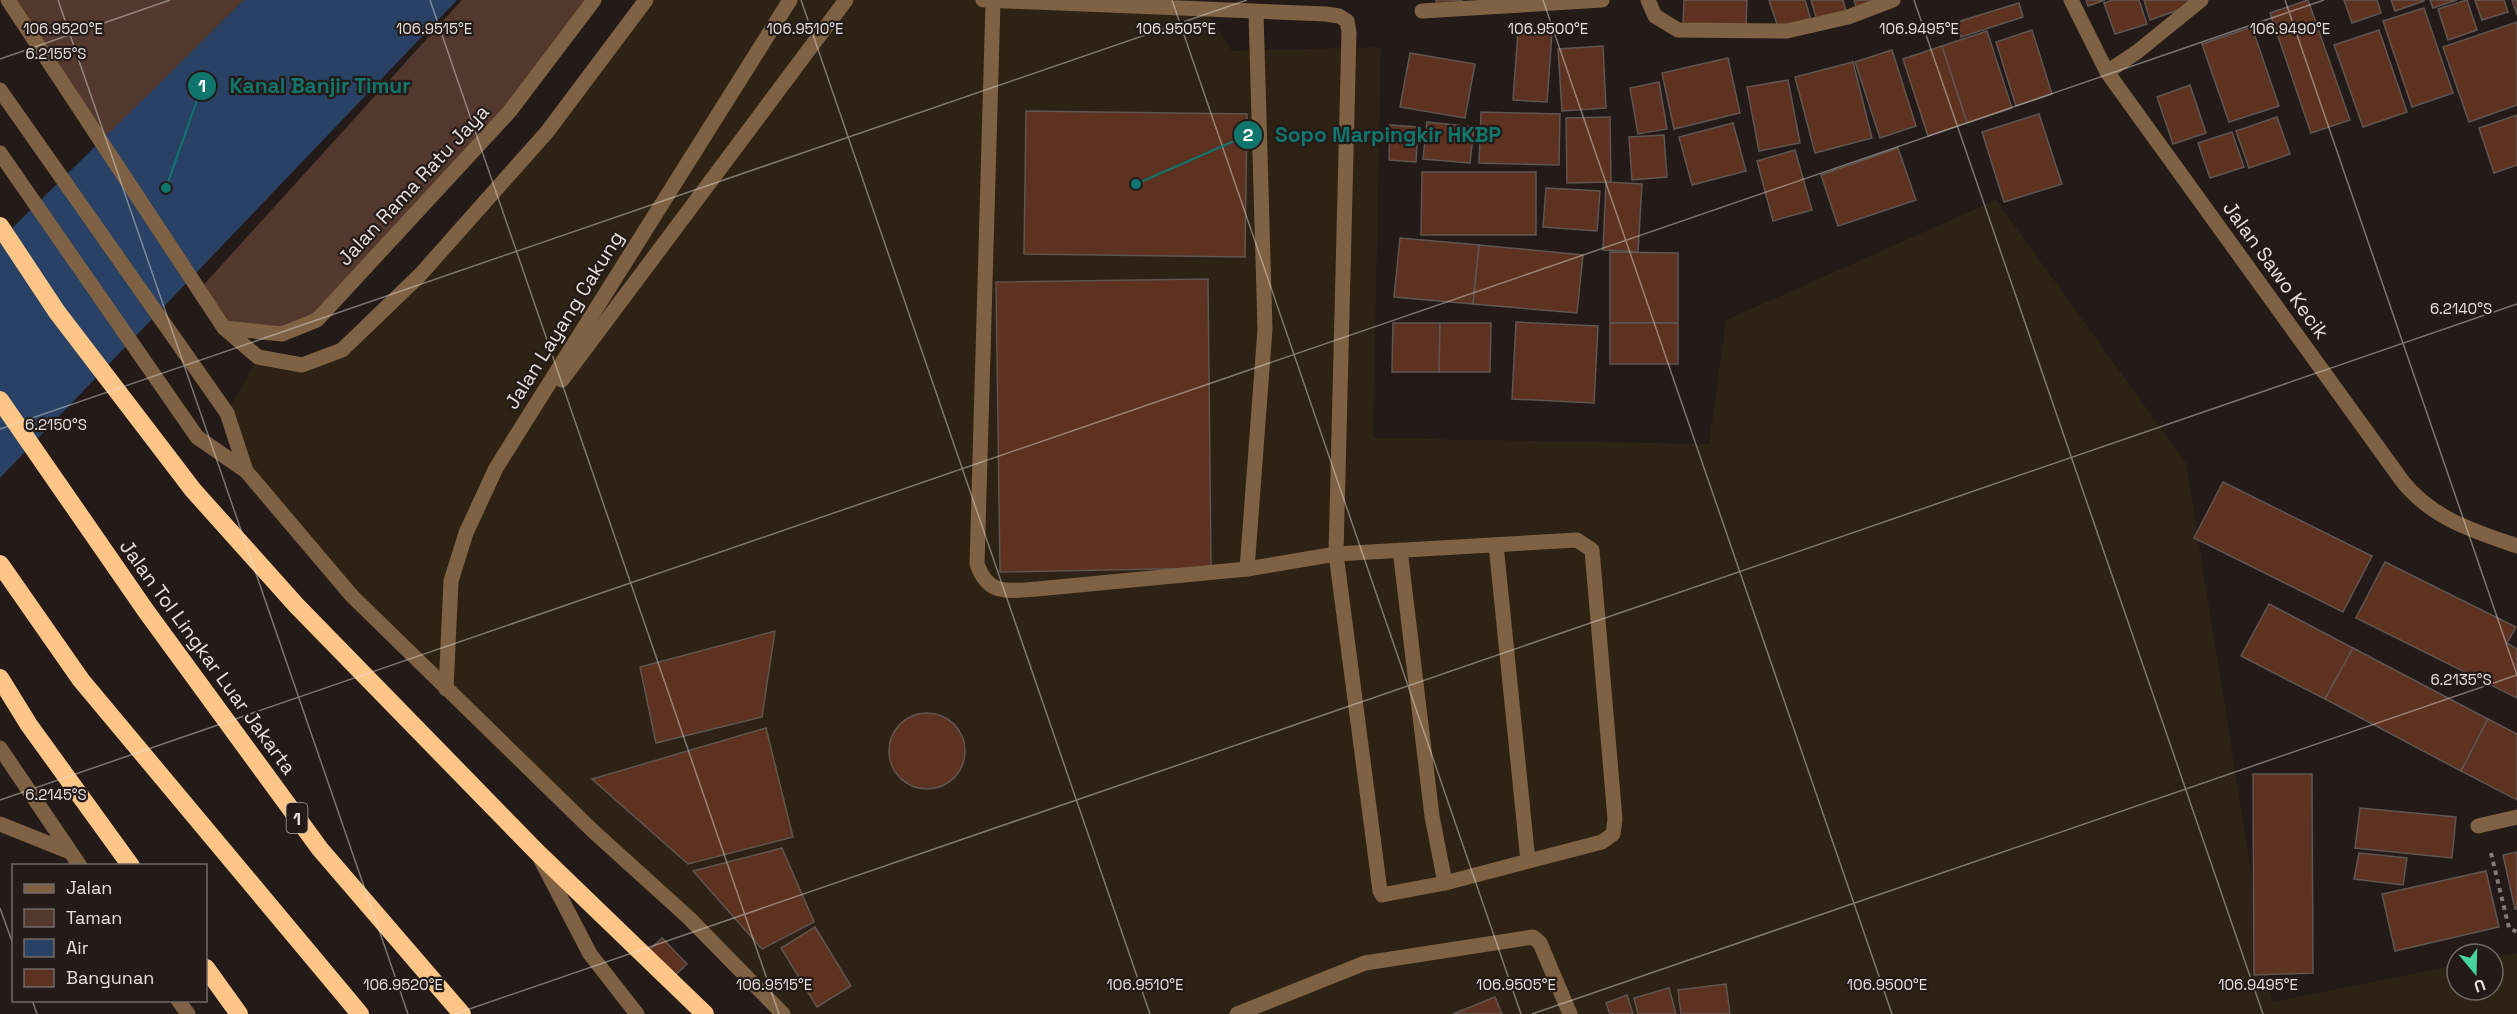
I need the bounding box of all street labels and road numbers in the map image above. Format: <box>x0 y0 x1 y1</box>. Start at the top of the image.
street label: Jalan Rama Ratu Jaya <box>332 99 494 271</box>
street label: Jalan Sawo Kecik <box>2217 196 2335 344</box>
street label: Jalan Layang Cakung <box>499 226 629 414</box>
street label: Jalan Tol Lingkar Luar Jakarta <box>114 534 302 780</box>
road number: 1 <box>286 803 308 833</box>

